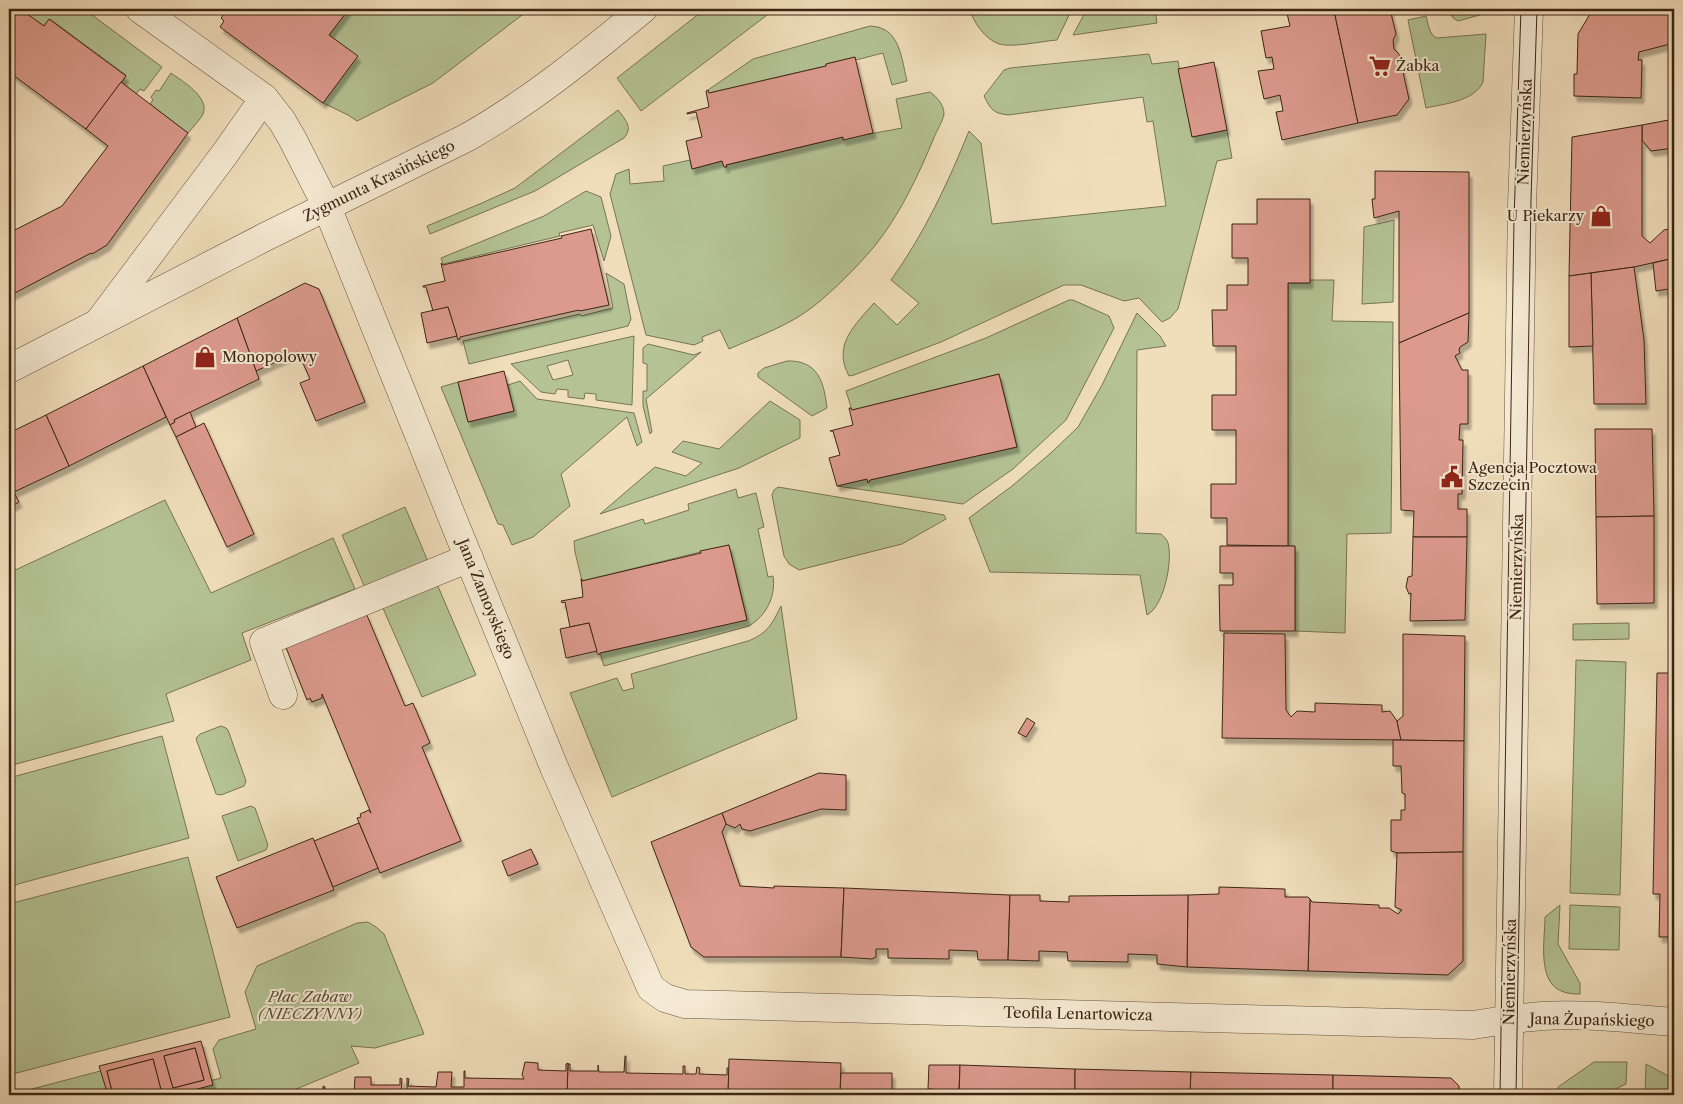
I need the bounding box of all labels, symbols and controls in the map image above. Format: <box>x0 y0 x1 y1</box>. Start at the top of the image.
supermarket icon: Żabka <box>1367 53 1393 79</box>
place label: Żabka <box>1396 56 1439 75</box>
street label: Niemierzyńska <box>1513 78 1536 186</box>
street label: Zygmunta Krasińskiego <box>300 136 458 226</box>
shop icon: U Piekarzy <box>1588 203 1614 229</box>
place label: U Piekarzy <box>1507 206 1585 225</box>
shop icon: Monopolowy <box>192 344 218 370</box>
place label: Monopolowy <box>222 347 318 366</box>
place label: Agencja Pocztowa Szczecin <box>1467 458 1597 494</box>
public building icon: Agencja Pocztowa Szczecin <box>1439 464 1465 490</box>
street label: Niemierzyńska <box>1506 513 1527 620</box>
street label: Jana Zamoyskiego <box>453 534 519 662</box>
street label: Niemierzyńska <box>1499 918 1520 1025</box>
park label: Plac Zabaw (NIECZYNNY) <box>258 987 362 1023</box>
street label: Teofila Lenartowicza <box>1003 1003 1153 1024</box>
street label: Jana Żupańskiego <box>1527 1009 1655 1030</box>

